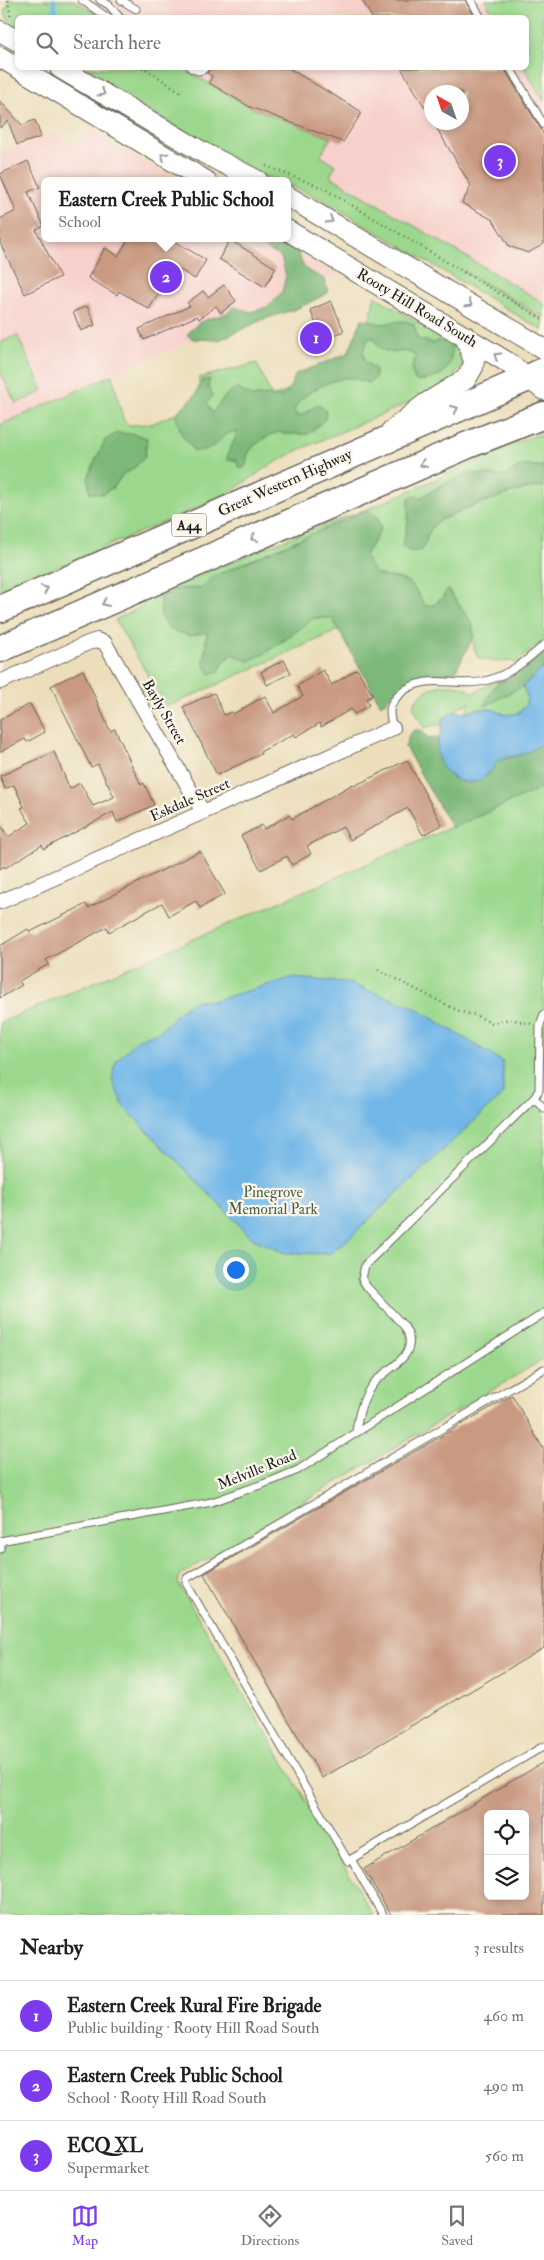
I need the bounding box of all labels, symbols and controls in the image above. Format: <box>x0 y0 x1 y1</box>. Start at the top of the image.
search box <box>15 15 529 70</box>
icon: search <box>33 29 61 57</box>
text: Search here <box>73 31 161 55</box>
north arrow <box>424 85 469 130</box>
one-way arrow <box>96 87 105 96</box>
pin: 3 <box>484 142 516 180</box>
one-way arrow <box>160 152 169 162</box>
popup <box>41 177 291 242</box>
text: Eastern Creek Public School <box>58 188 274 212</box>
text: School <box>58 212 101 232</box>
one-way arrow <box>324 214 333 224</box>
pin: 2 <box>150 258 182 296</box>
street label: Rooty Hill Road South <box>353 265 481 352</box>
one-way arrow <box>463 297 472 307</box>
pin: 1 <box>300 319 332 357</box>
one-way arrow <box>494 353 503 362</box>
one-way arrow <box>451 404 459 414</box>
street label: Great Western Highway <box>215 445 355 521</box>
one-way arrow <box>419 458 428 469</box>
road number: A44 <box>172 514 206 536</box>
one-way arrow <box>250 531 259 542</box>
one-way arrow <box>40 585 49 596</box>
one-way arrow <box>101 596 110 607</box>
street label: Bayly Street <box>138 676 190 748</box>
street label: Eskdale Street <box>147 774 233 826</box>
park label: Pinegrove Memorial Park <box>228 1183 318 1219</box>
your location <box>223 1257 249 1283</box>
street label: Melville Road <box>215 1445 300 1494</box>
map controls <box>484 1810 529 1900</box>
button: locate <box>484 1810 529 1855</box>
button: layers <box>484 1855 529 1900</box>
text: Nearby <box>20 1934 83 1961</box>
text: 3 results <box>473 1938 524 1958</box>
text: Eastern Creek Rural Fire Brigade <box>67 1994 321 2018</box>
text: 1 <box>33 2006 39 2026</box>
text: 460 m <box>483 2006 524 2026</box>
text: Public building · Rooty Hill Road South <box>67 2018 319 2038</box>
text: Eastern Creek Public School <box>67 2064 283 2088</box>
text: 2 <box>32 2076 40 2096</box>
text: 490 m <box>483 2076 524 2096</box>
text: School · Rooty Hill Road South <box>67 2088 267 2108</box>
text: ECQ XL <box>67 2134 143 2158</box>
text: 3 <box>33 2146 39 2166</box>
text: 560 m <box>485 2146 524 2166</box>
text: Supermarket <box>67 2158 149 2178</box>
tab: Map <box>71 2202 99 2249</box>
tab: Directions <box>241 2202 299 2249</box>
tab: Saved <box>441 2202 473 2249</box>

